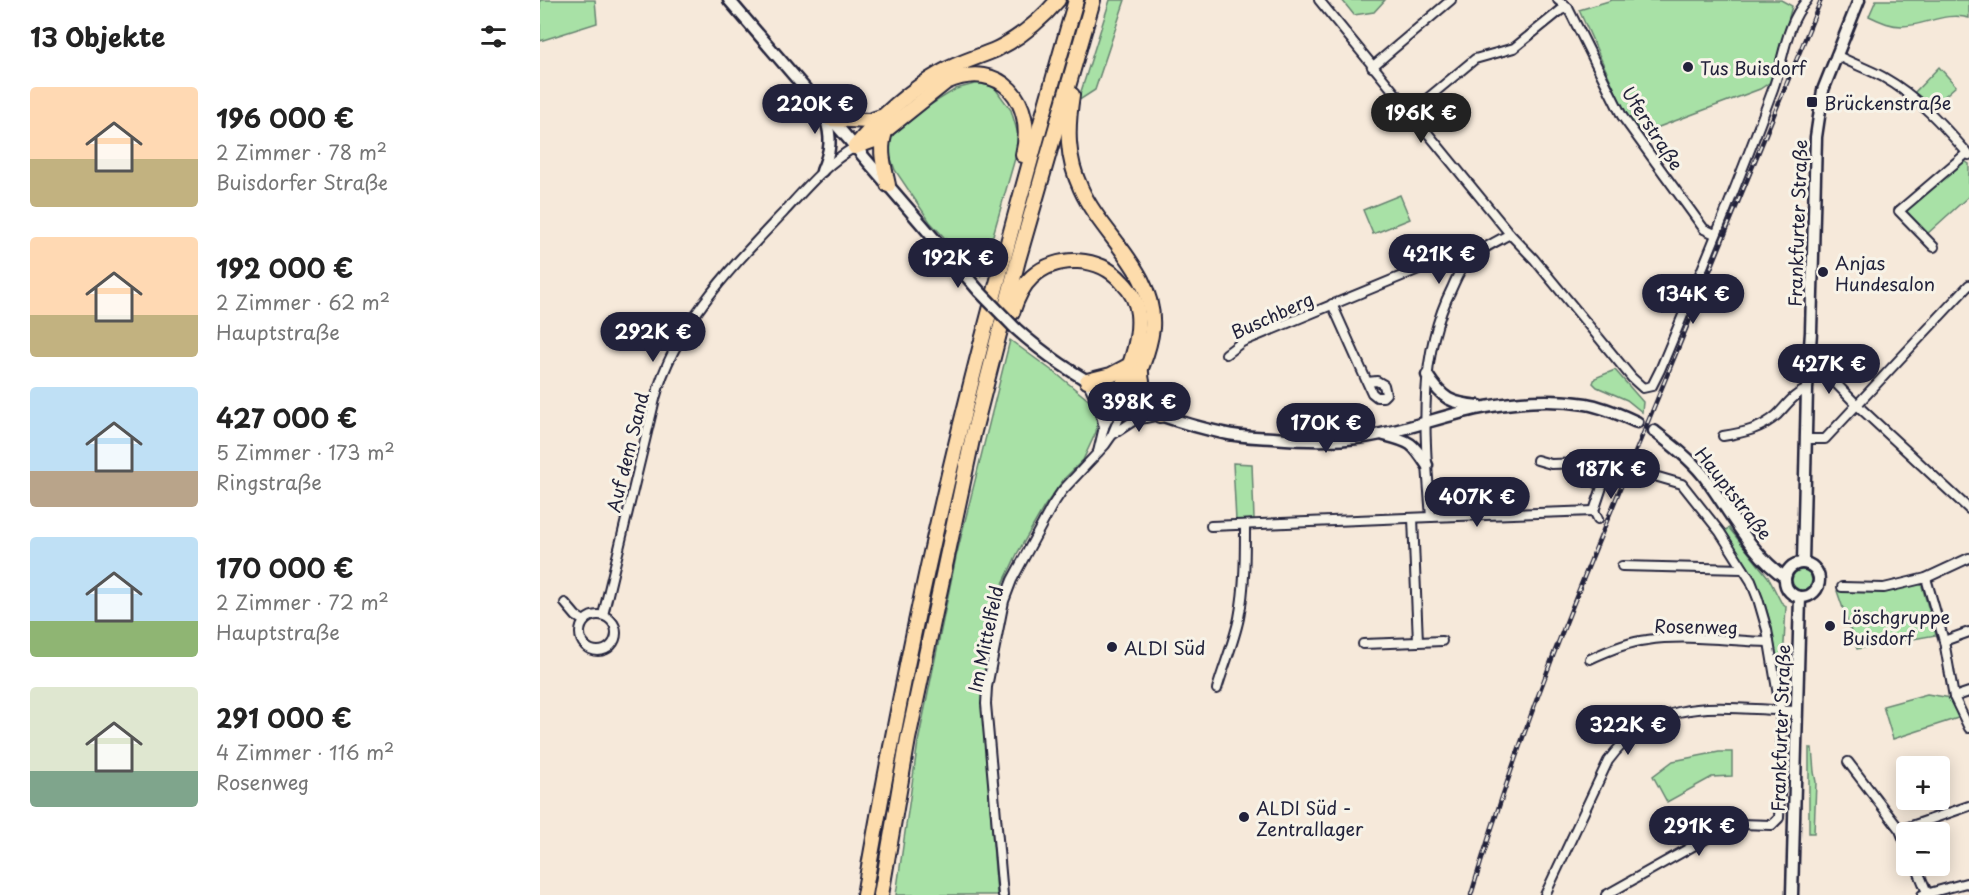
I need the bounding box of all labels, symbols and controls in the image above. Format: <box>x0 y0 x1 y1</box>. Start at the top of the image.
text: 13 Objekte <box>30 17 165 56</box>
icon: filters <box>477 20 510 53</box>
place label: Tus Buisdorf <box>1700 54 1808 81</box>
marker: Tus Buisdorf <box>1681 60 1695 74</box>
street label: Uferstraße <box>1616 81 1690 175</box>
pin: 220K € <box>766 84 864 135</box>
text: 220K € <box>776 88 854 118</box>
place label: Brückenstraße <box>1824 89 1951 116</box>
pin: 196K € <box>1372 93 1470 144</box>
marker: Brückenstraße <box>1805 95 1819 109</box>
text: 196K € <box>1385 97 1457 127</box>
text: 196 000 € <box>216 98 354 137</box>
icon: home <box>78 111 150 183</box>
text: 2 Zimmer · 78 m² <box>216 137 387 167</box>
street label: Frankfurter Straße <box>1781 139 1813 307</box>
text: Buisdorfer Straße <box>216 167 388 197</box>
pin: 421K € <box>1390 234 1488 285</box>
pin: 192K € <box>909 238 1007 289</box>
text: 421K € <box>1403 238 1475 268</box>
text: 192K € <box>922 242 994 272</box>
text: 192 000 € <box>216 248 353 287</box>
place label: Anjas Hundesalon <box>1835 249 1935 297</box>
icon: home <box>78 261 150 333</box>
marker: Anjas Hundesalon <box>1816 265 1830 279</box>
pin: 134K € <box>1644 274 1742 325</box>
text: 134K € <box>1656 278 1730 308</box>
street label: Buschberg <box>1226 285 1318 345</box>
text: 2 Zimmer · 62 m² <box>216 287 390 317</box>
pin: 292K € <box>604 312 702 363</box>
text: 292K € <box>615 316 691 346</box>
text: Hauptstraße <box>216 317 340 347</box>
pin: 427K € <box>1780 344 1878 395</box>
text: 427K € <box>1792 348 1866 378</box>
pin: 398K € <box>1090 382 1188 433</box>
text: 398K € <box>1102 386 1176 416</box>
street label: Auf dem Sand <box>599 389 655 515</box>
text: 427 000 € <box>216 398 357 437</box>
pin: 170K € <box>1277 403 1375 454</box>
text: 170K € <box>1290 407 1362 437</box>
icon: home <box>78 411 150 483</box>
text: 5 Zimmer · 173 m² <box>216 437 395 467</box>
street label: Hauptstraße <box>1689 441 1779 545</box>
pin: 187K € <box>1562 449 1660 500</box>
text: 187K € <box>1576 453 1646 483</box>
text: Ringstraße <box>216 467 322 497</box>
pin: 407K € <box>1428 477 1526 528</box>
text: 407K € <box>1439 481 1515 511</box>
text: 170 000 € <box>216 548 354 587</box>
icon: home <box>78 561 150 633</box>
street label: Im Mittelfeld <box>961 583 1009 695</box>
text: 2 Zimmer · 72 m² <box>216 587 389 617</box>
place label: Löschgruppe Buisdorf <box>1842 603 1950 651</box>
street label: Rosenweg <box>1654 612 1738 640</box>
text: Hauptstraße <box>216 617 340 647</box>
marker: Löschgruppe Buisdorf <box>1823 619 1837 633</box>
place label: ALDI Süd <box>1124 634 1205 661</box>
marker: ALDI Süd <box>1105 640 1119 654</box>
street label: Frankfurter Straße <box>1764 644 1796 812</box>
text: 291 000 € <box>216 698 352 737</box>
pin: 322K € <box>1579 705 1677 756</box>
text: 322K € <box>1590 709 1666 739</box>
icon: home <box>78 711 150 783</box>
text: 4 Zimmer · 116 m² <box>216 737 394 767</box>
map controls <box>1896 756 1950 876</box>
button: + <box>1896 756 1950 810</box>
text: Rosenweg <box>216 767 309 797</box>
place label: ALDI Süd - Zentrallager <box>1256 794 1364 842</box>
pin: 291K € <box>1650 806 1748 857</box>
marker: ALDI Süd - Zentrallager <box>1237 810 1251 824</box>
text: 291K € <box>1663 810 1735 840</box>
button: − <box>1896 822 1950 876</box>

